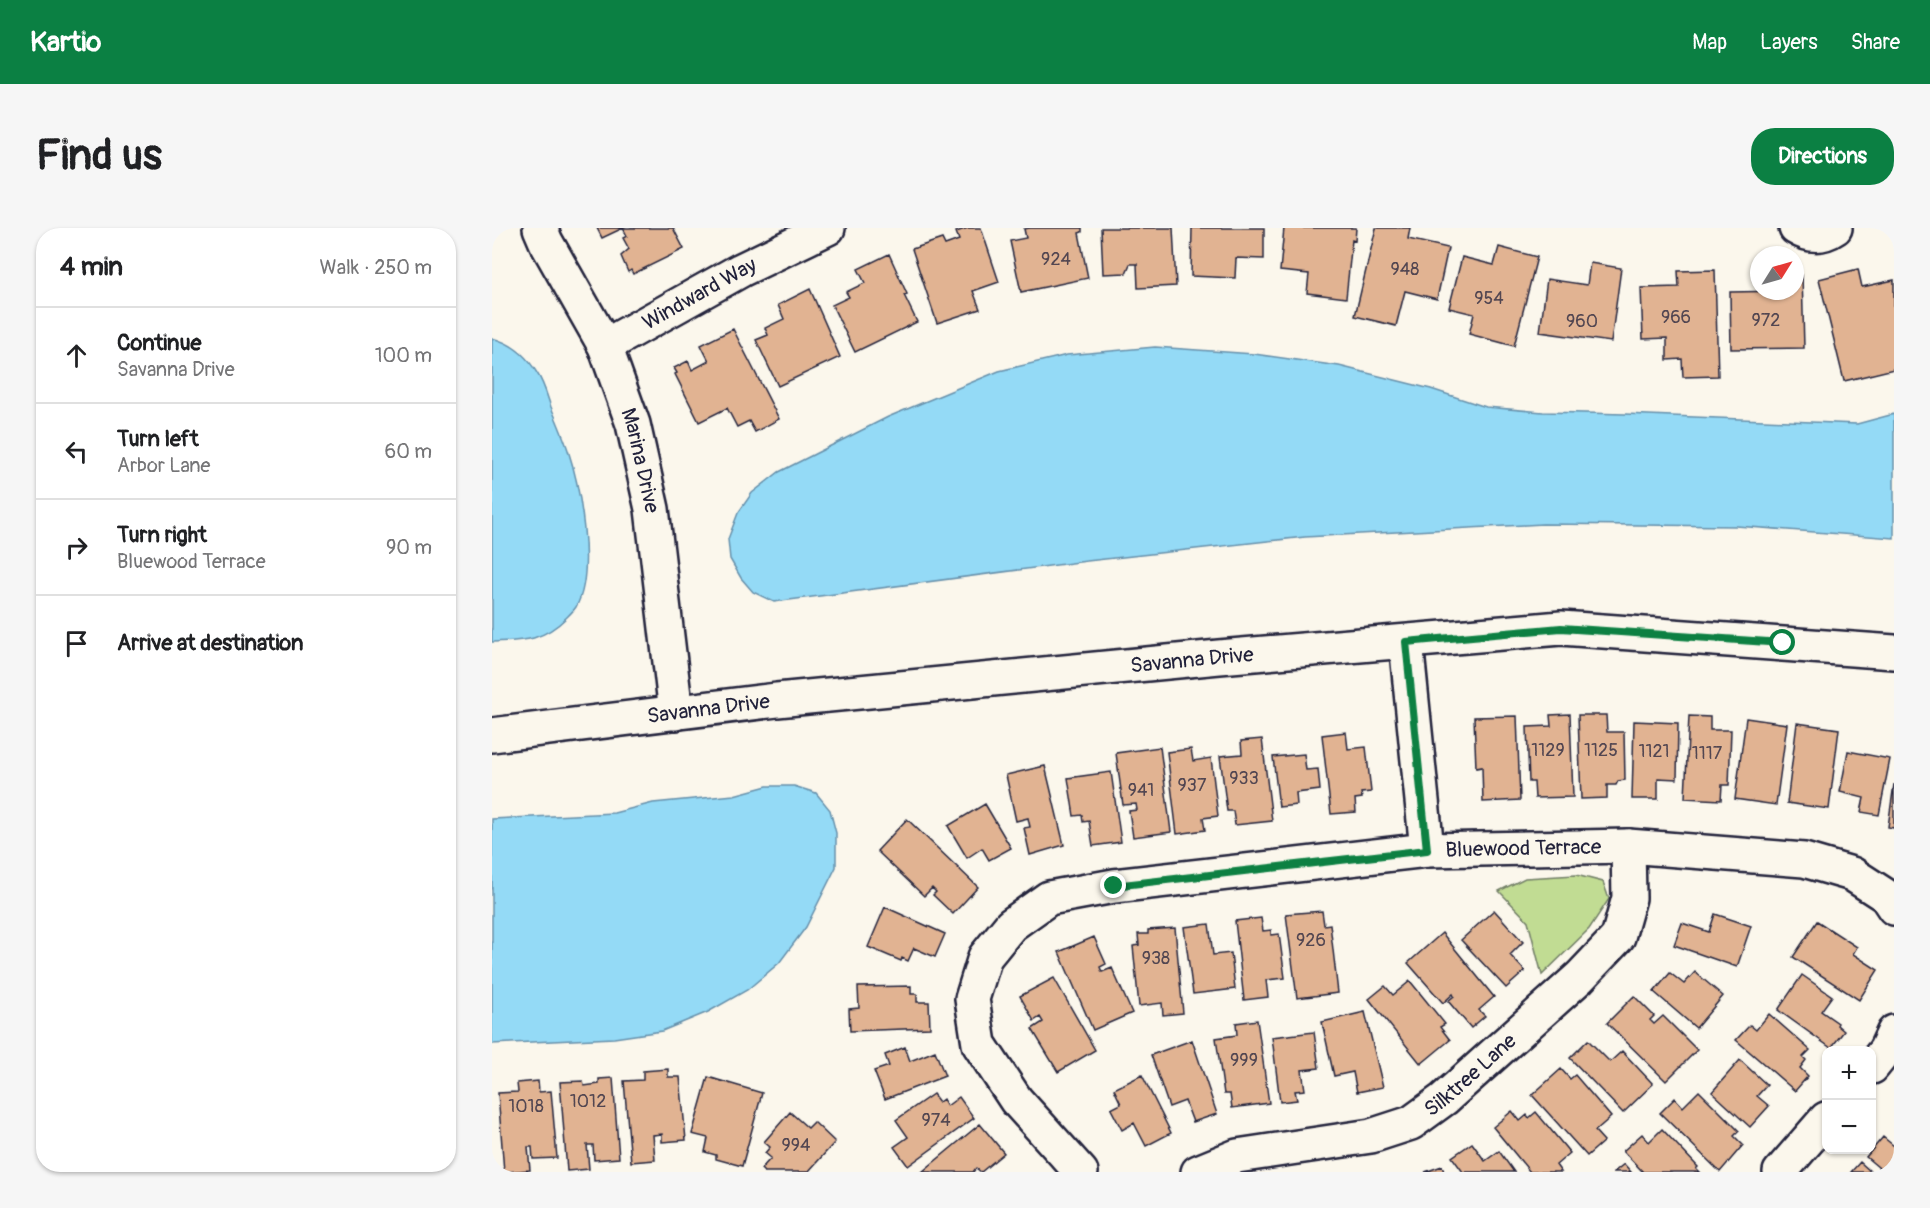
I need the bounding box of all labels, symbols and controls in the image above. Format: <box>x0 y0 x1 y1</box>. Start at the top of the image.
text: Kartio <box>30 25 101 60</box>
text: Map <box>1692 29 1727 56</box>
text: Layers <box>1760 29 1818 56</box>
text: Share <box>1851 29 1900 56</box>
button: Directions <box>1751 128 1894 185</box>
text: Find us <box>36 130 162 182</box>
north arrow <box>1750 246 1804 300</box>
house number: 924 <box>1041 248 1071 271</box>
text: 4 min <box>60 251 123 283</box>
street label: Windward Way <box>638 252 761 336</box>
text: Walk · 250 m <box>320 255 432 280</box>
house number: 948 <box>1391 258 1419 281</box>
house number: 954 <box>1474 287 1504 310</box>
house number: 966 <box>1661 306 1691 329</box>
house number: 972 <box>1752 309 1780 332</box>
house number: 960 <box>1566 310 1598 333</box>
text: Continue <box>117 329 201 357</box>
icon: ahead <box>60 339 93 372</box>
text: 100 m <box>375 343 432 368</box>
text: Savanna Drive <box>117 357 235 382</box>
street label: Marina Drive <box>614 404 666 516</box>
text: Turn left <box>117 425 199 453</box>
icon: left <box>60 435 93 468</box>
text: 60 m <box>385 439 432 464</box>
text: Arbor Lane <box>117 453 210 478</box>
text: Turn right <box>117 521 207 549</box>
icon: right <box>60 531 93 564</box>
text: 90 m <box>386 535 432 560</box>
text: Bluewood Terrace <box>117 549 266 574</box>
icon: arrive <box>60 627 93 660</box>
text: Arrive at destination <box>117 629 303 657</box>
route start <box>1769 629 1795 655</box>
street label: Savanna Drive <box>1129 641 1255 680</box>
street label: Savanna Drive <box>645 688 772 730</box>
house number: 1129 <box>1531 739 1565 762</box>
house number: 1125 <box>1584 739 1618 762</box>
house number: 1121 <box>1638 740 1670 763</box>
house number: 1117 <box>1692 742 1723 765</box>
house number: 933 <box>1229 767 1259 790</box>
house number: 937 <box>1178 774 1207 797</box>
house number: 941 <box>1128 779 1154 802</box>
street label: Bluewood Terrace <box>1445 834 1602 864</box>
route end <box>1100 872 1126 898</box>
house number: 926 <box>1296 929 1326 952</box>
house number: 938 <box>1142 947 1170 970</box>
street label: Silktree Lane <box>1419 1027 1523 1123</box>
map controls <box>1822 1046 1876 1154</box>
button: + <box>1822 1046 1876 1100</box>
house number: 999 <box>1230 1049 1258 1072</box>
house number: 1012 <box>570 1090 606 1113</box>
house number: 1018 <box>508 1095 544 1118</box>
button: − <box>1822 1100 1876 1154</box>
house number: 974 <box>921 1109 951 1132</box>
house number: 994 <box>782 1134 811 1157</box>

